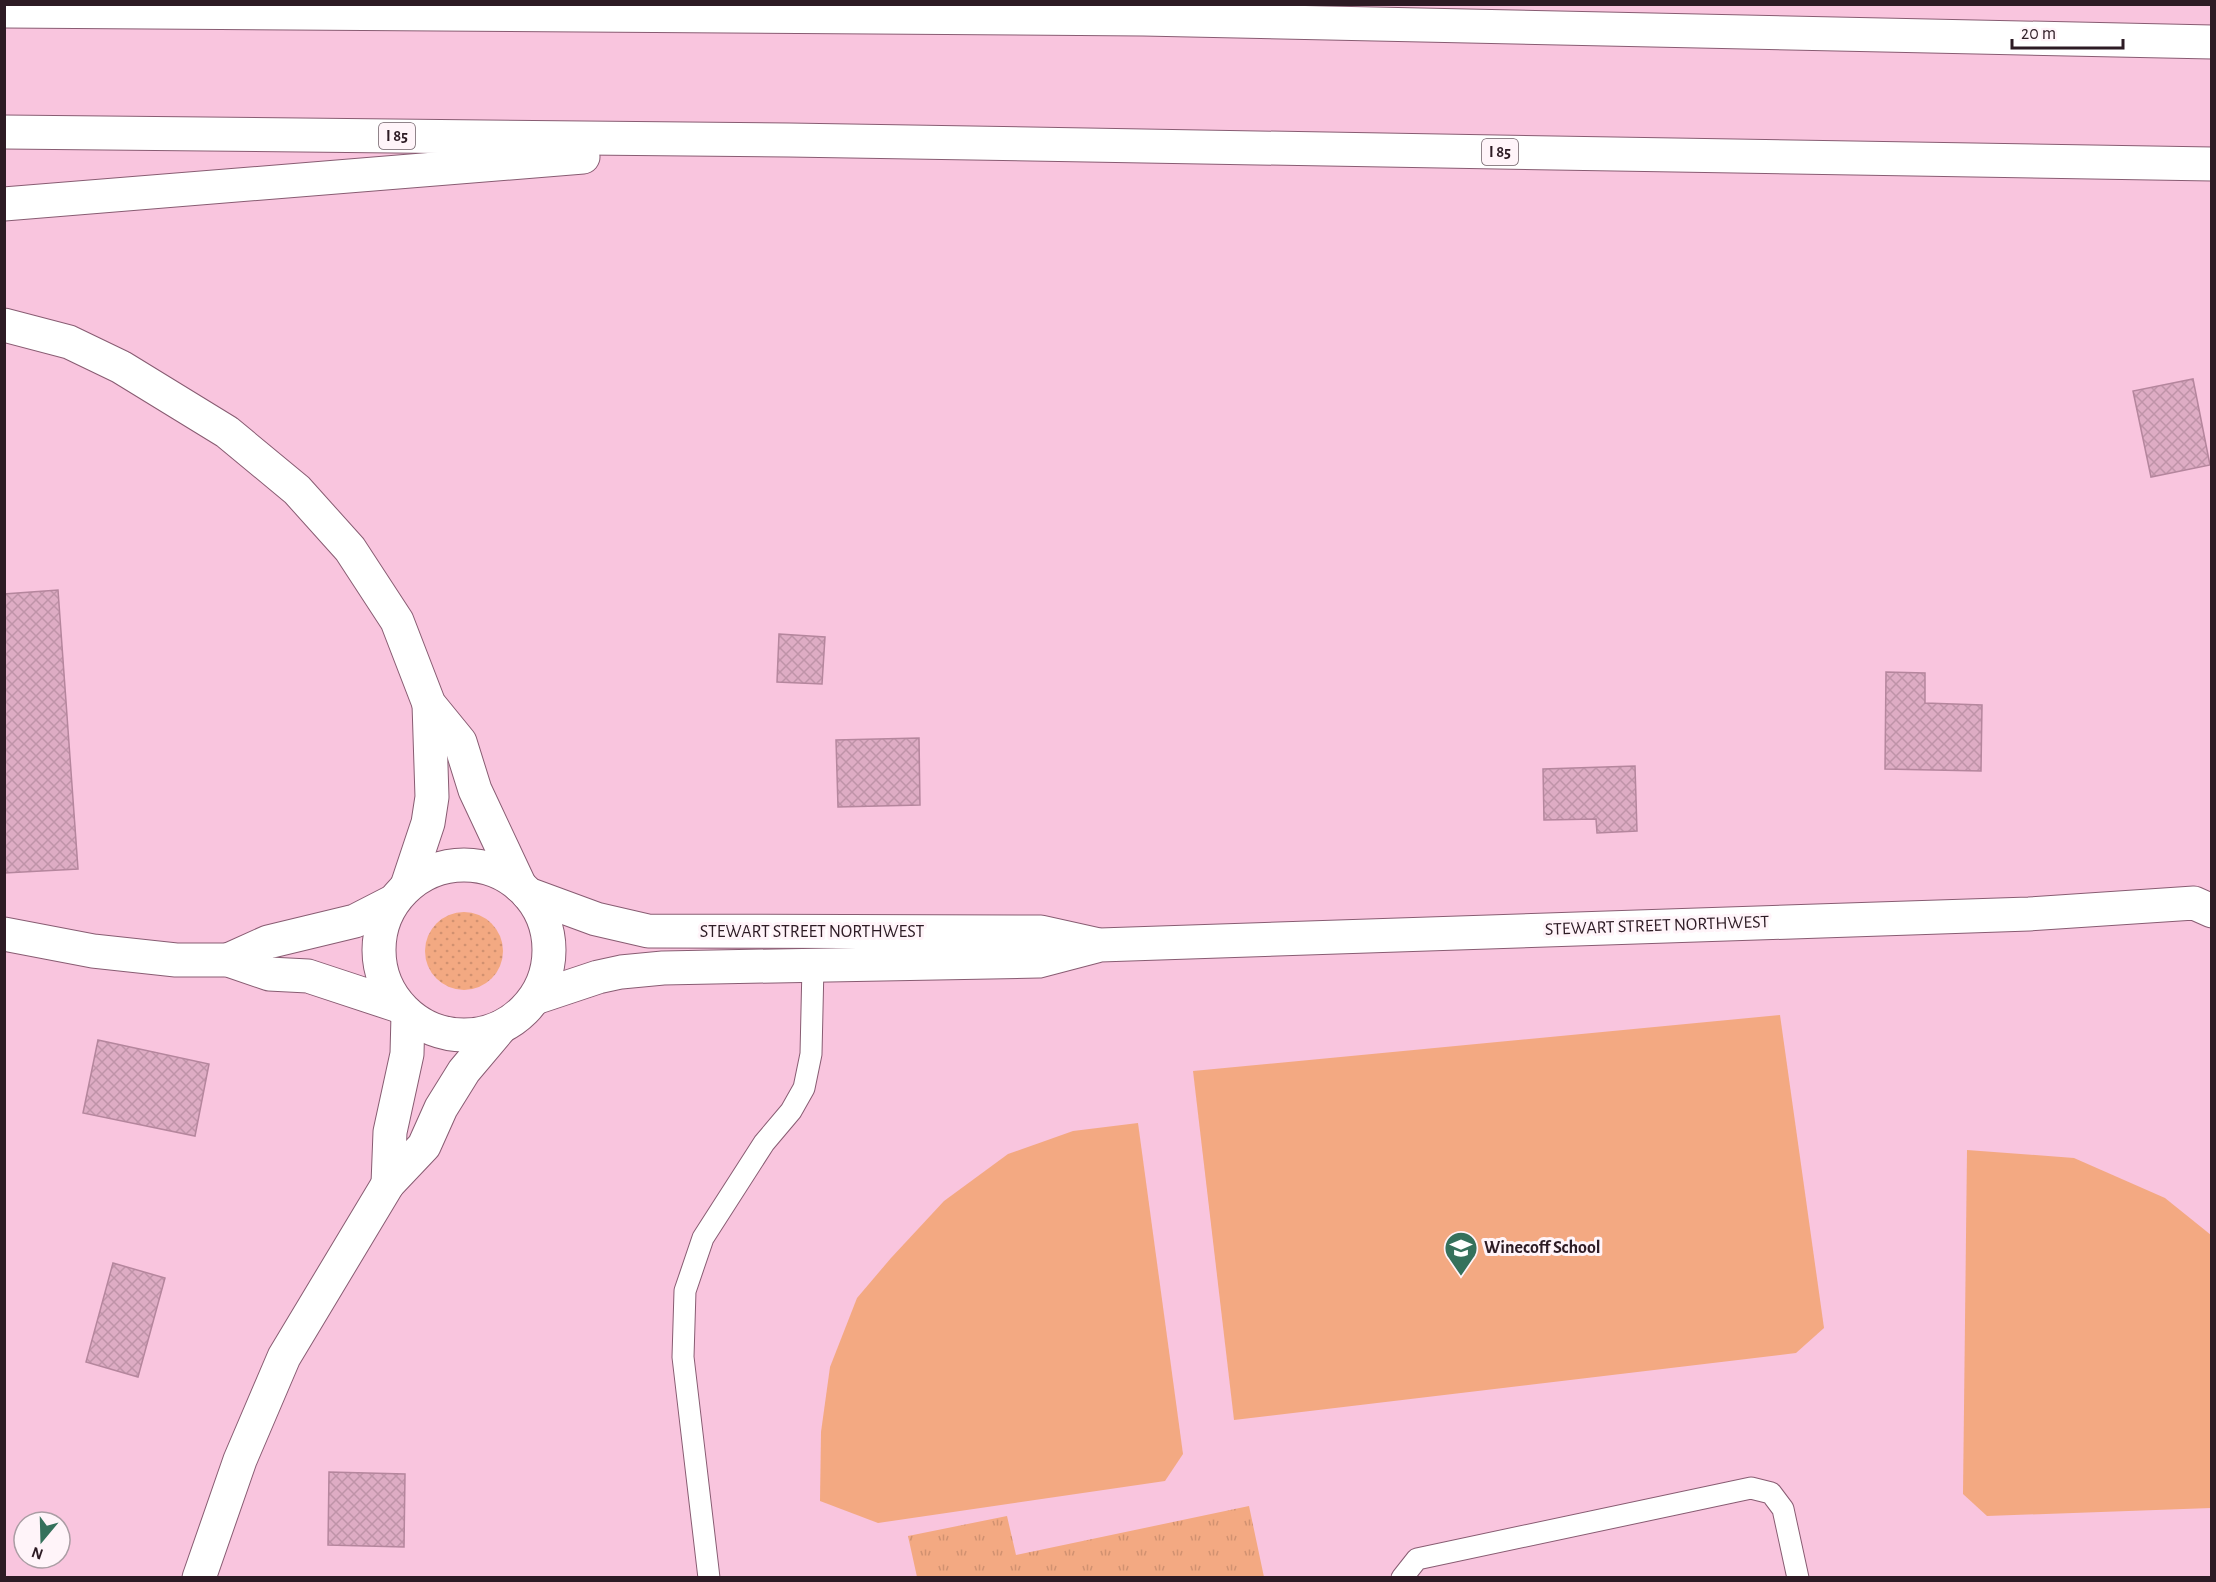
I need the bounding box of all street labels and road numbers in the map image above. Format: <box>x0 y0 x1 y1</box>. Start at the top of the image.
road number: I 85 <box>379 123 415 149</box>
road number: I 85 <box>1482 139 1518 165</box>
street label: STEWART STREET NORTHWEST <box>1545 913 1770 939</box>
street label: STEWART STREET NORTHWEST <box>700 923 924 941</box>

